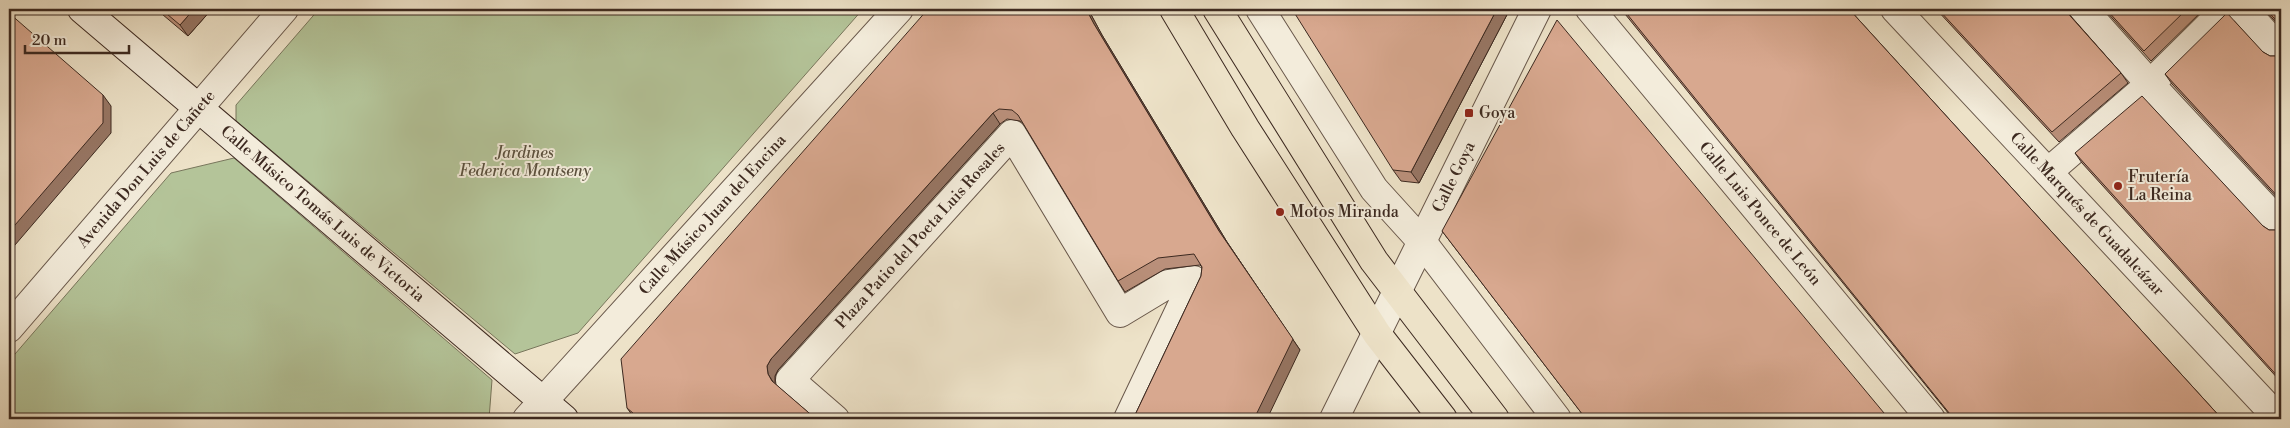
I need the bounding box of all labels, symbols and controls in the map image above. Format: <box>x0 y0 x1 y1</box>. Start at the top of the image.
scale bar <box>25 22 129 54</box>
text: 20 m <box>32 31 67 50</box>
street label: Avenida Don Luis de Cañete <box>72 86 220 253</box>
place label: Goya <box>1479 103 1516 123</box>
marker: Goya <box>1463 107 1475 119</box>
street label: Calle Músico Tomás Luis de Victoria <box>216 121 430 307</box>
street label: Calle Marqués de Guadalcázar <box>2006 128 2169 300</box>
street label: Calle Músico Juan del Encina <box>635 130 791 299</box>
street label: Plaza Patio del Poeta Luis Rosales <box>831 138 1009 333</box>
street label: Calle Goya <box>1428 138 1480 216</box>
street label: Calle Luis Ponce de León <box>1695 138 1826 290</box>
park label: Jardines Federica Montseny <box>459 143 591 181</box>
place label: Frutería La Reina <box>2128 167 2193 205</box>
marker: Frutería La Reina <box>2112 180 2124 192</box>
place label: Motos Miranda <box>1290 202 1400 222</box>
marker: Motos Miranda <box>1274 206 1286 218</box>

